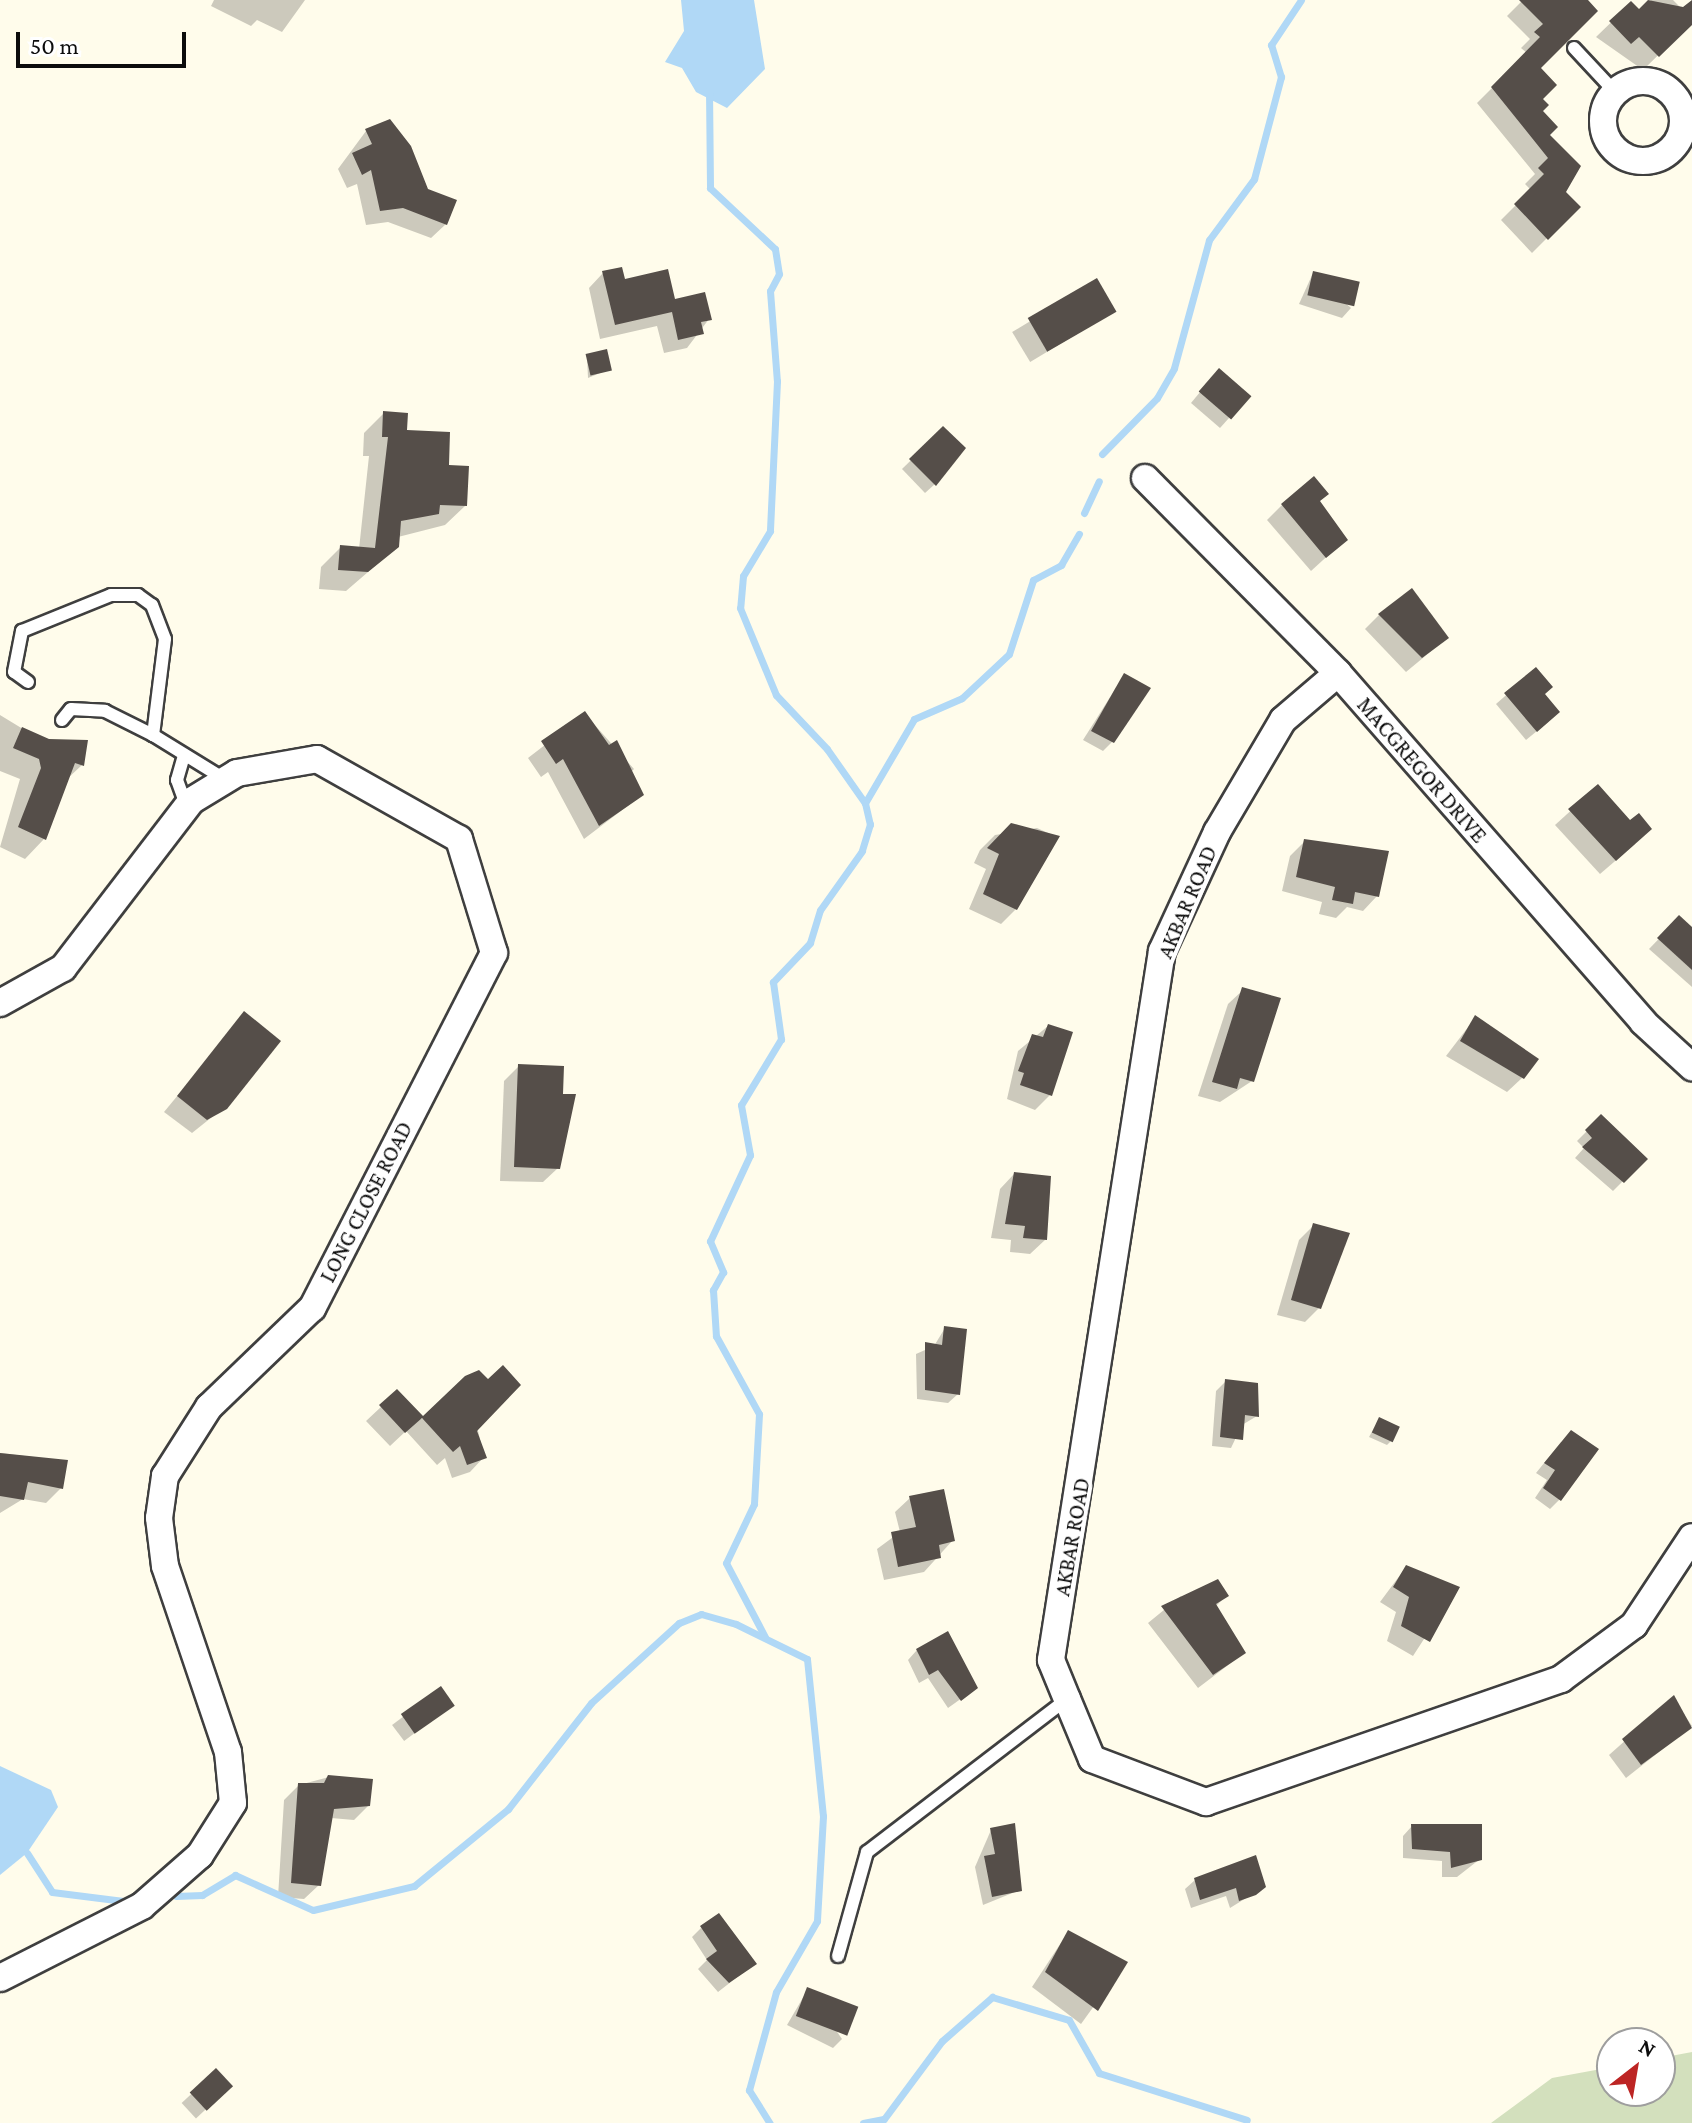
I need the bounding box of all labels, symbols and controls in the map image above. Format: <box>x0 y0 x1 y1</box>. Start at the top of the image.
scale bar <box>20 16 190 66</box>
text: 50 m <box>30 32 79 59</box>
street label: MACGREGOR DRIVE <box>1352 692 1492 848</box>
street label: AKBAR ROAD <box>1151 842 1223 962</box>
street label: LONG CLOSE ROAD <box>314 1117 418 1287</box>
street label: AKBAR ROAD <box>1049 1476 1095 1598</box>
north arrow <box>1596 2027 1676 2107</box>
text: N <box>1635 2033 1660 2062</box>

